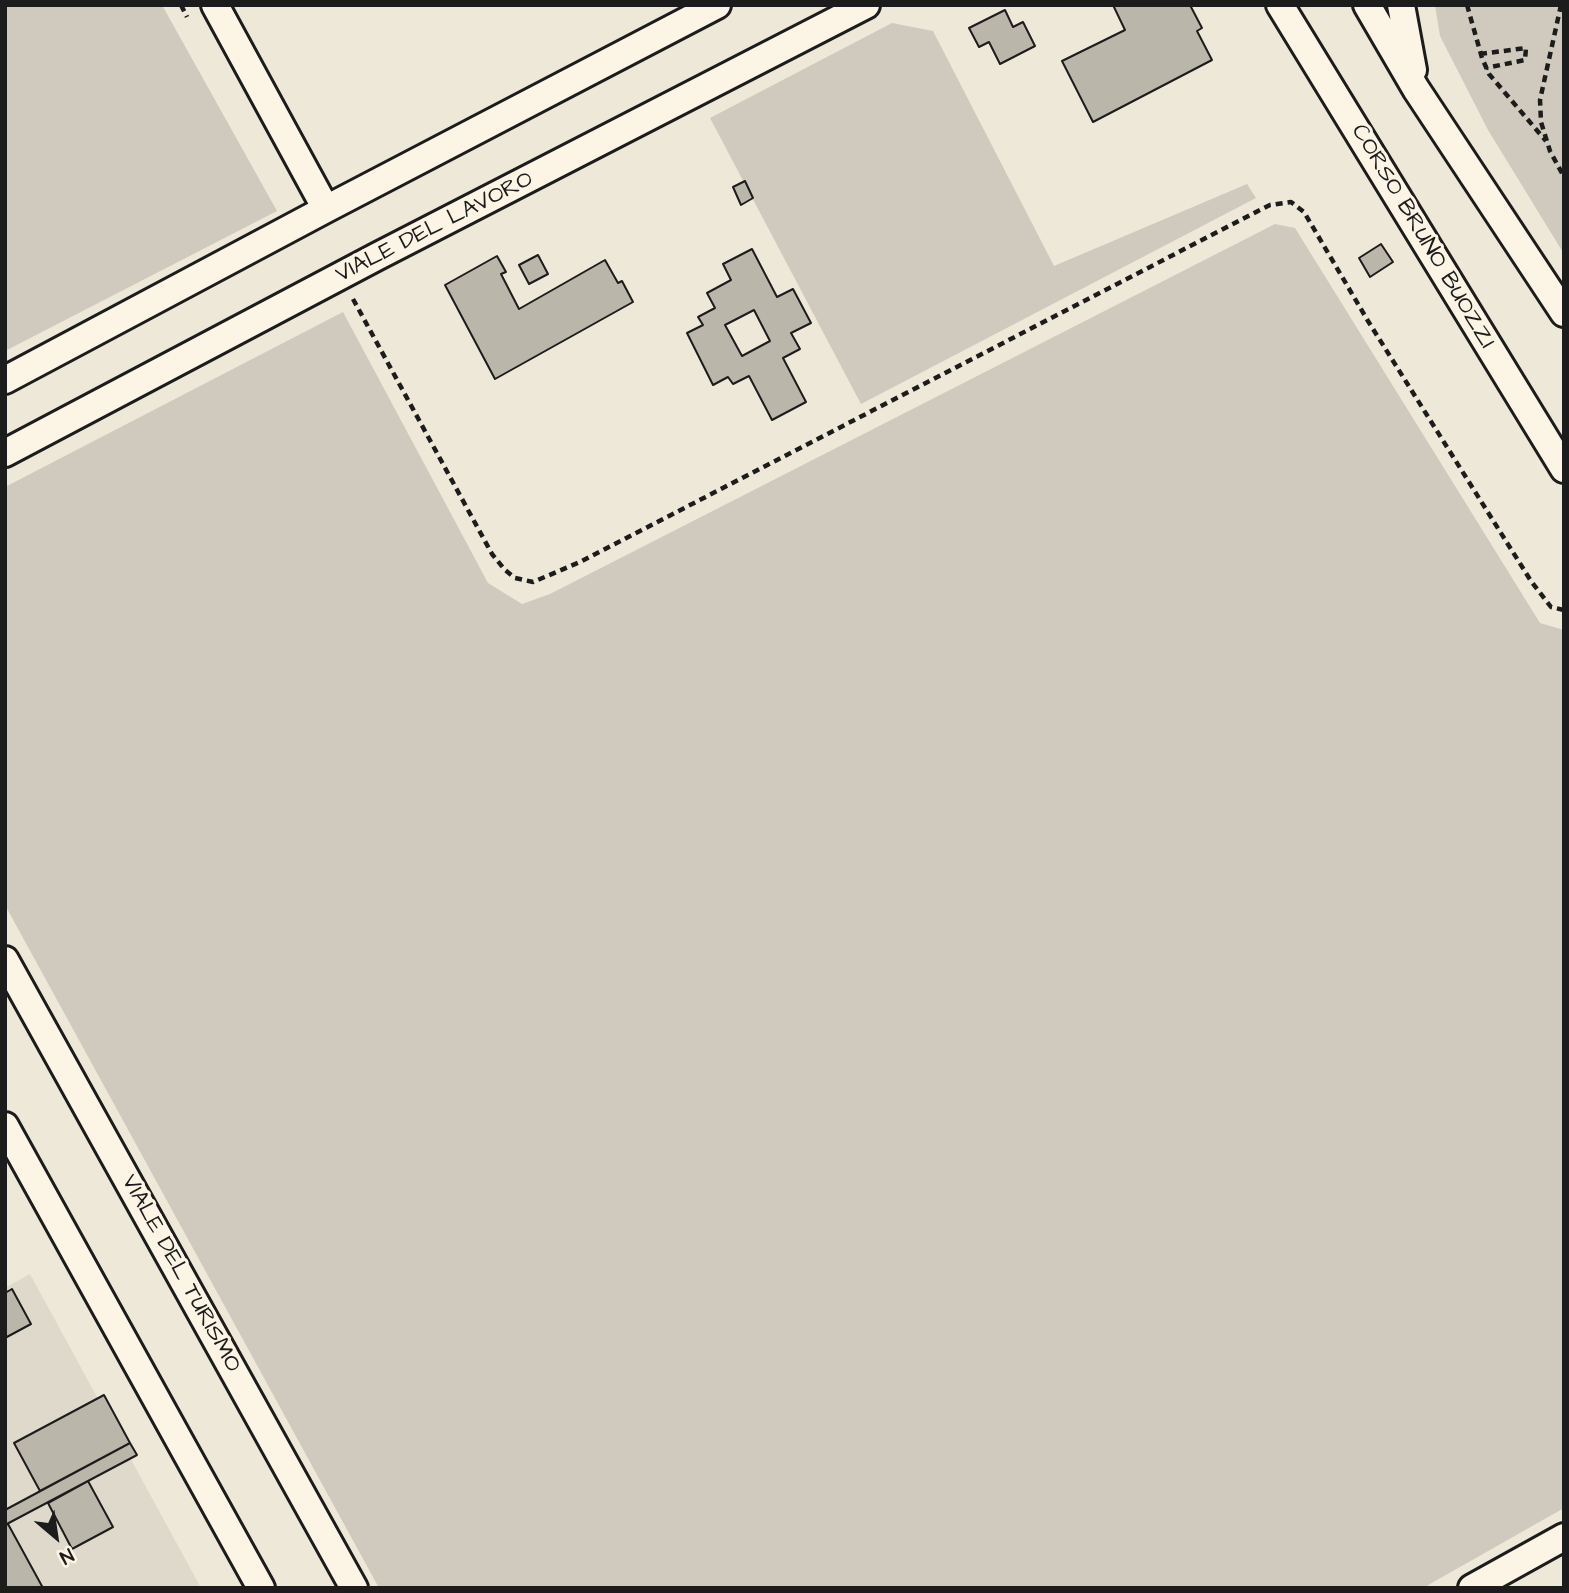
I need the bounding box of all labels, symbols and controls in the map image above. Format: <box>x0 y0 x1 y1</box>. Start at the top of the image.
street label: CORSO BRUNO BUOZZI <box>1344 120 1500 354</box>
street label: VIALE DEL LAVORO <box>332 166 538 290</box>
street label: VIALE DEL TURISMO <box>114 1171 246 1377</box>
north arrow <box>21 1502 91 1572</box>
text: N <box>55 1541 78 1570</box>

